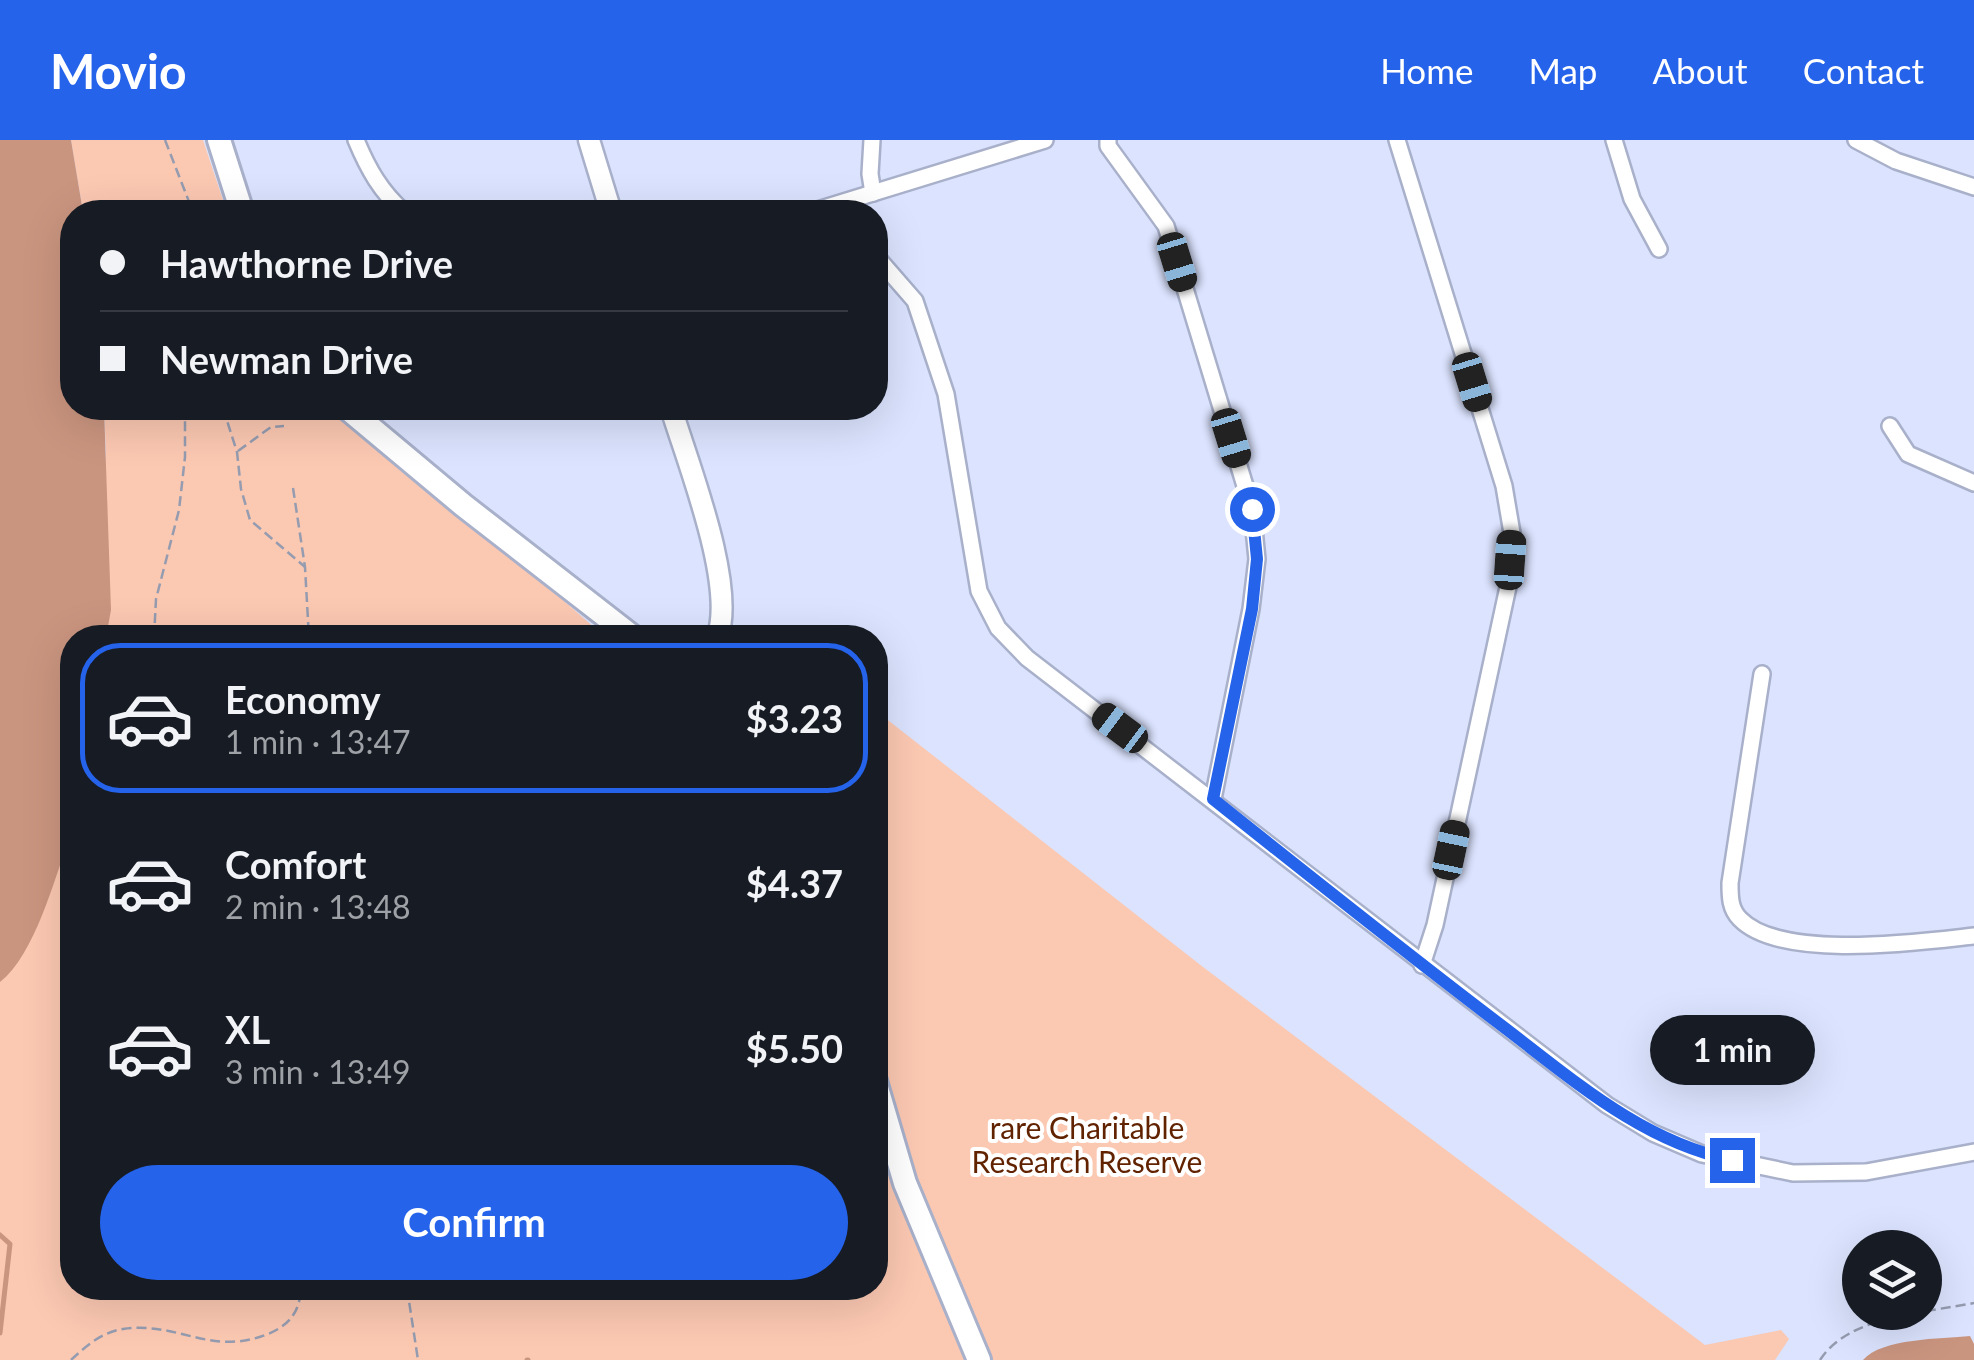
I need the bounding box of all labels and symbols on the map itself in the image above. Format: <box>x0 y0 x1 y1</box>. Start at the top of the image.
car <box>1154 229 1200 295</box>
car <box>1449 349 1495 415</box>
car <box>1208 405 1254 471</box>
route start <box>1230 487 1275 532</box>
car <box>1493 529 1527 591</box>
car <box>1087 698 1153 758</box>
car <box>1430 818 1472 882</box>
callout: 1 min <box>1650 1015 1814 1085</box>
park label: rare Charitable Research Reserve <box>972 1109 1202 1179</box>
route end <box>1710 1138 1755 1183</box>

